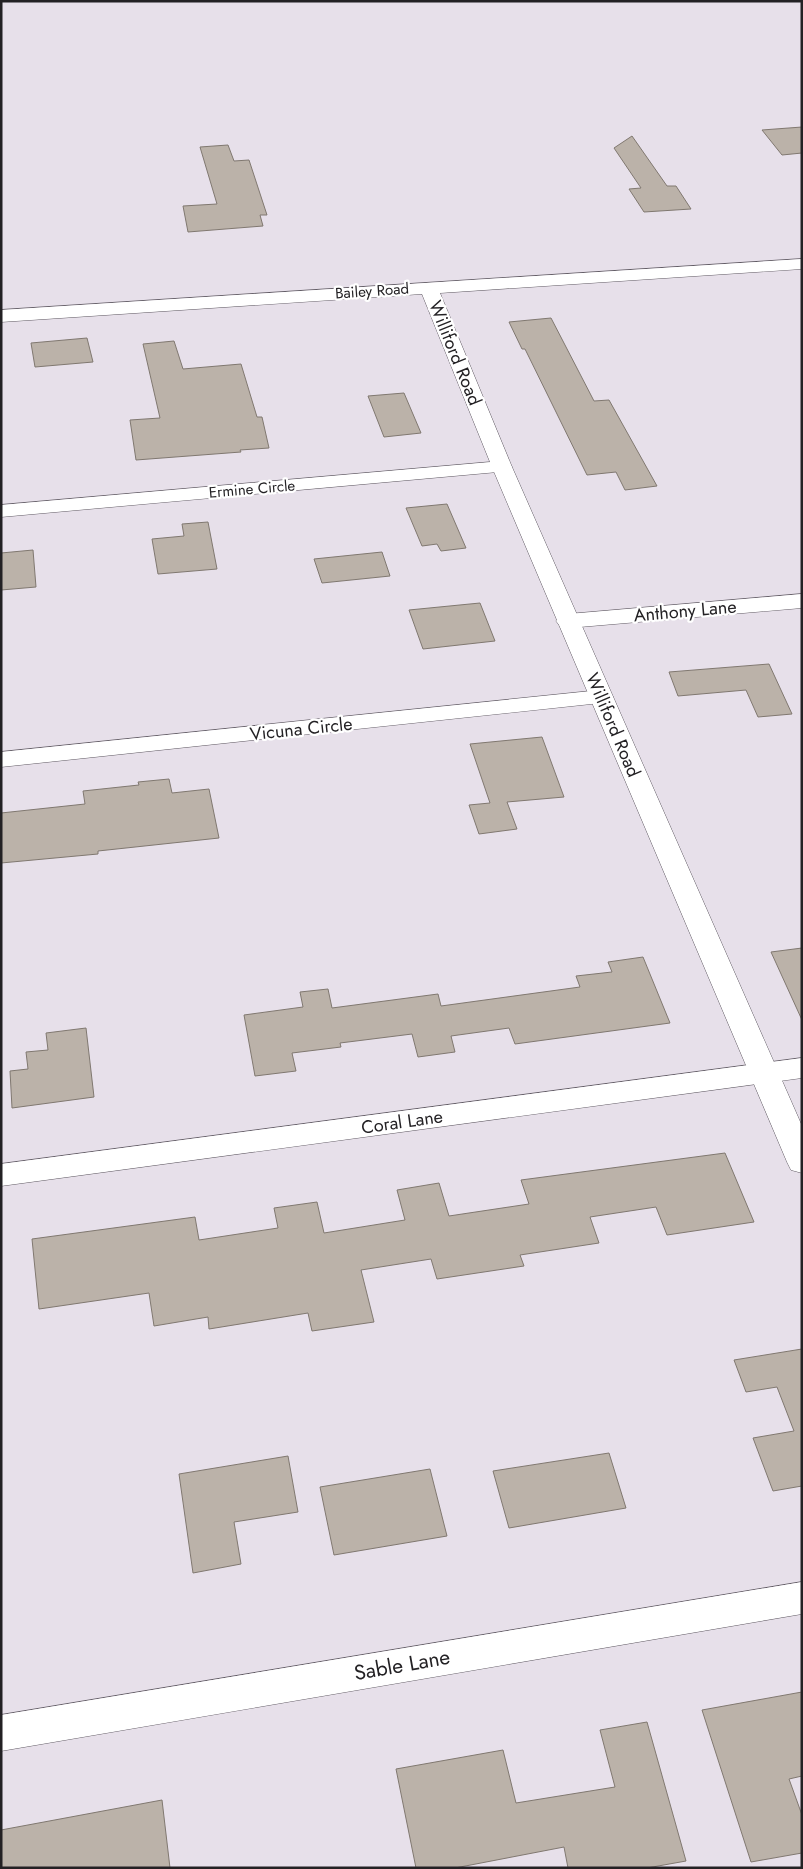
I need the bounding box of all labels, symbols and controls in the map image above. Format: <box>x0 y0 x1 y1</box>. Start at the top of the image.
street label: Bailey Road <box>334 277 410 305</box>
street label: Williford Road <box>422 297 488 409</box>
street label: Ermine Circle <box>208 474 296 504</box>
street label: Anthony Lane <box>633 594 737 628</box>
street label: Williford Road <box>579 669 647 781</box>
street label: Vicuna Circle <box>248 711 354 747</box>
street label: Coral Lane <box>360 1103 444 1141</box>
street label: Sable Lane <box>352 1642 453 1688</box>

